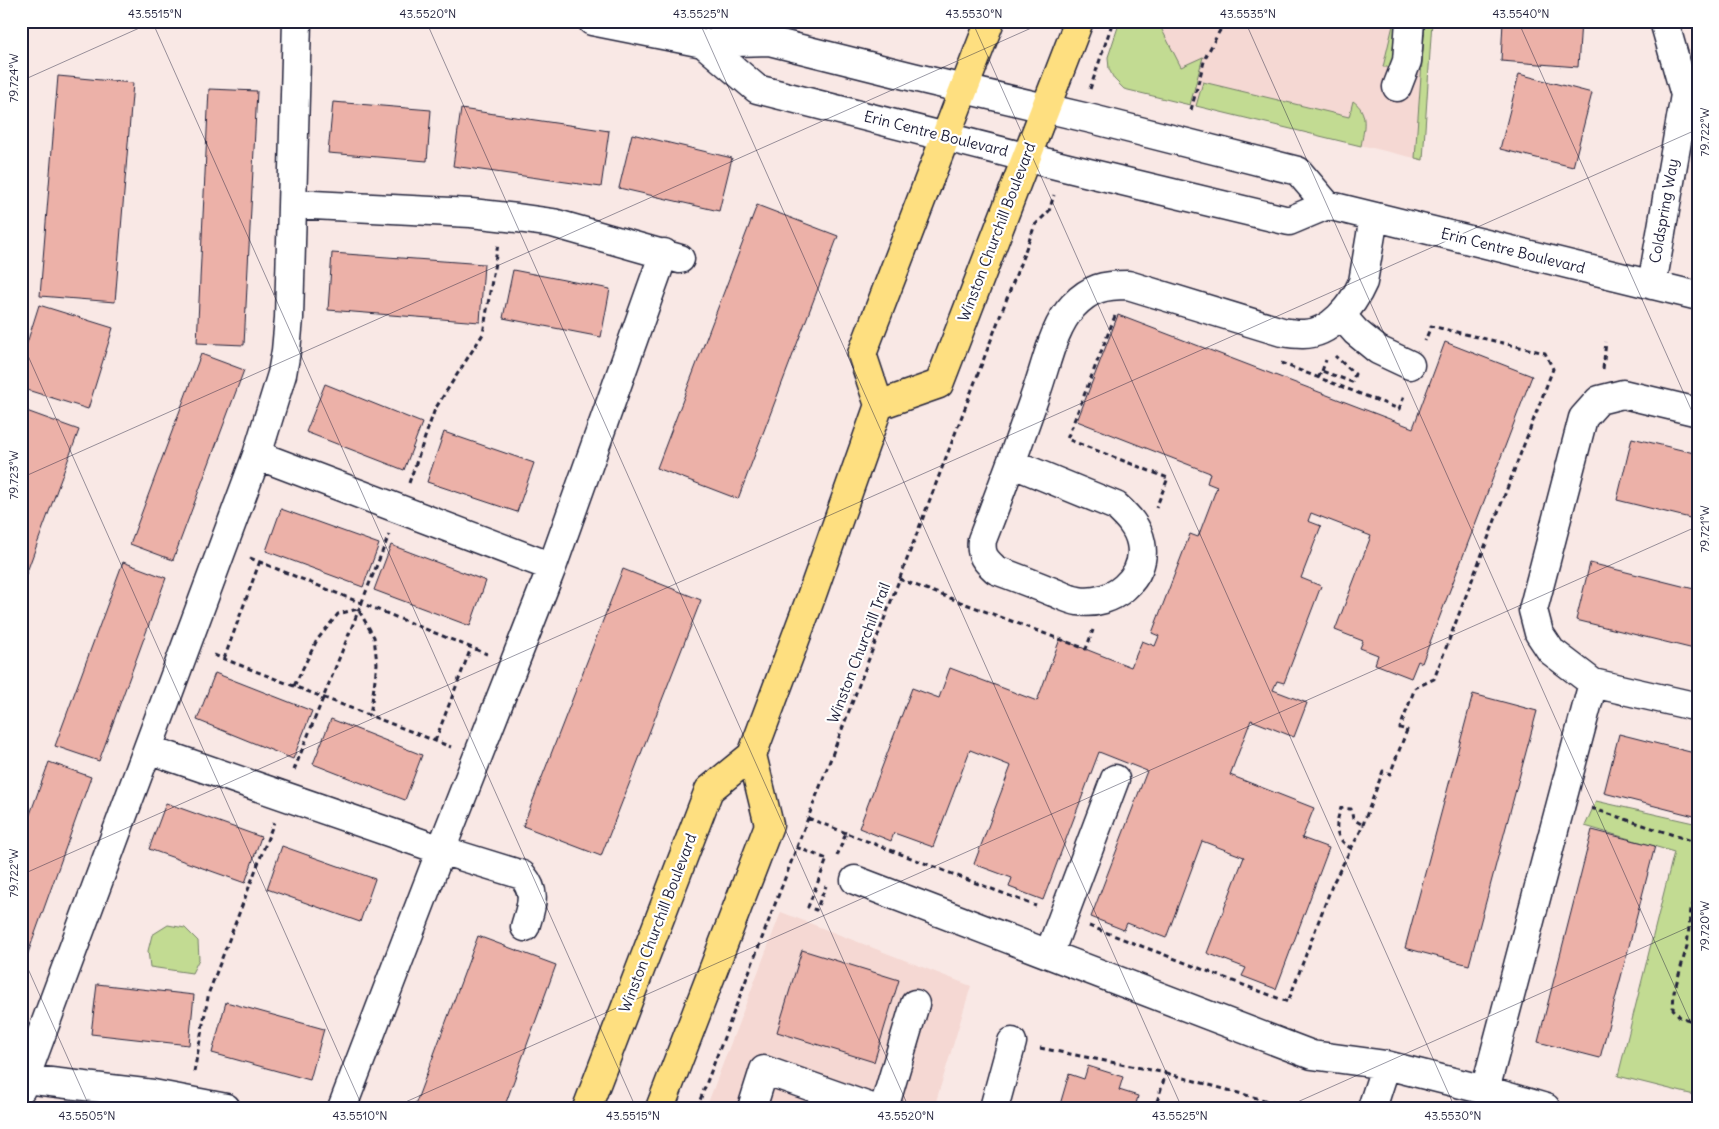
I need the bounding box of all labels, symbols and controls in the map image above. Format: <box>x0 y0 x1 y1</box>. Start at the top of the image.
text: 43.5515°N <box>128 6 182 21</box>
text: 43.5520°N <box>400 6 456 21</box>
text: 43.5525°N <box>673 6 729 21</box>
text: 43.5530°N <box>945 6 1003 21</box>
text: 43.5535°N <box>1220 6 1276 21</box>
text: 43.5540°N <box>1492 6 1550 21</box>
text: 79.724°W <box>6 53 21 103</box>
street label: Erin Centre Boulevard <box>862 106 1010 161</box>
text: 79.722°W <box>1697 107 1712 156</box>
street label: Winston Churchill Boulevard <box>954 139 1040 324</box>
street label: Coldspring Way <box>1645 157 1682 265</box>
street label: Erin Centre Boulevard <box>1439 223 1587 278</box>
text: 79.723°W <box>6 450 21 500</box>
text: 79.721°W <box>1697 505 1712 553</box>
street label: Winston Churchill Trail <box>823 580 894 726</box>
street label: Winston Churchill Boulevard <box>615 830 701 1015</box>
text: 79.722°W <box>6 848 21 897</box>
text: 79.720°W <box>1697 901 1712 951</box>
text: 43.5505°N <box>58 1108 116 1123</box>
text: 43.5510°N <box>333 1108 388 1123</box>
text: 43.5515°N <box>606 1108 660 1123</box>
text: 43.5520°N <box>878 1108 934 1123</box>
text: 43.5525°N <box>1152 1108 1208 1123</box>
text: 43.5530°N <box>1424 1108 1482 1123</box>

